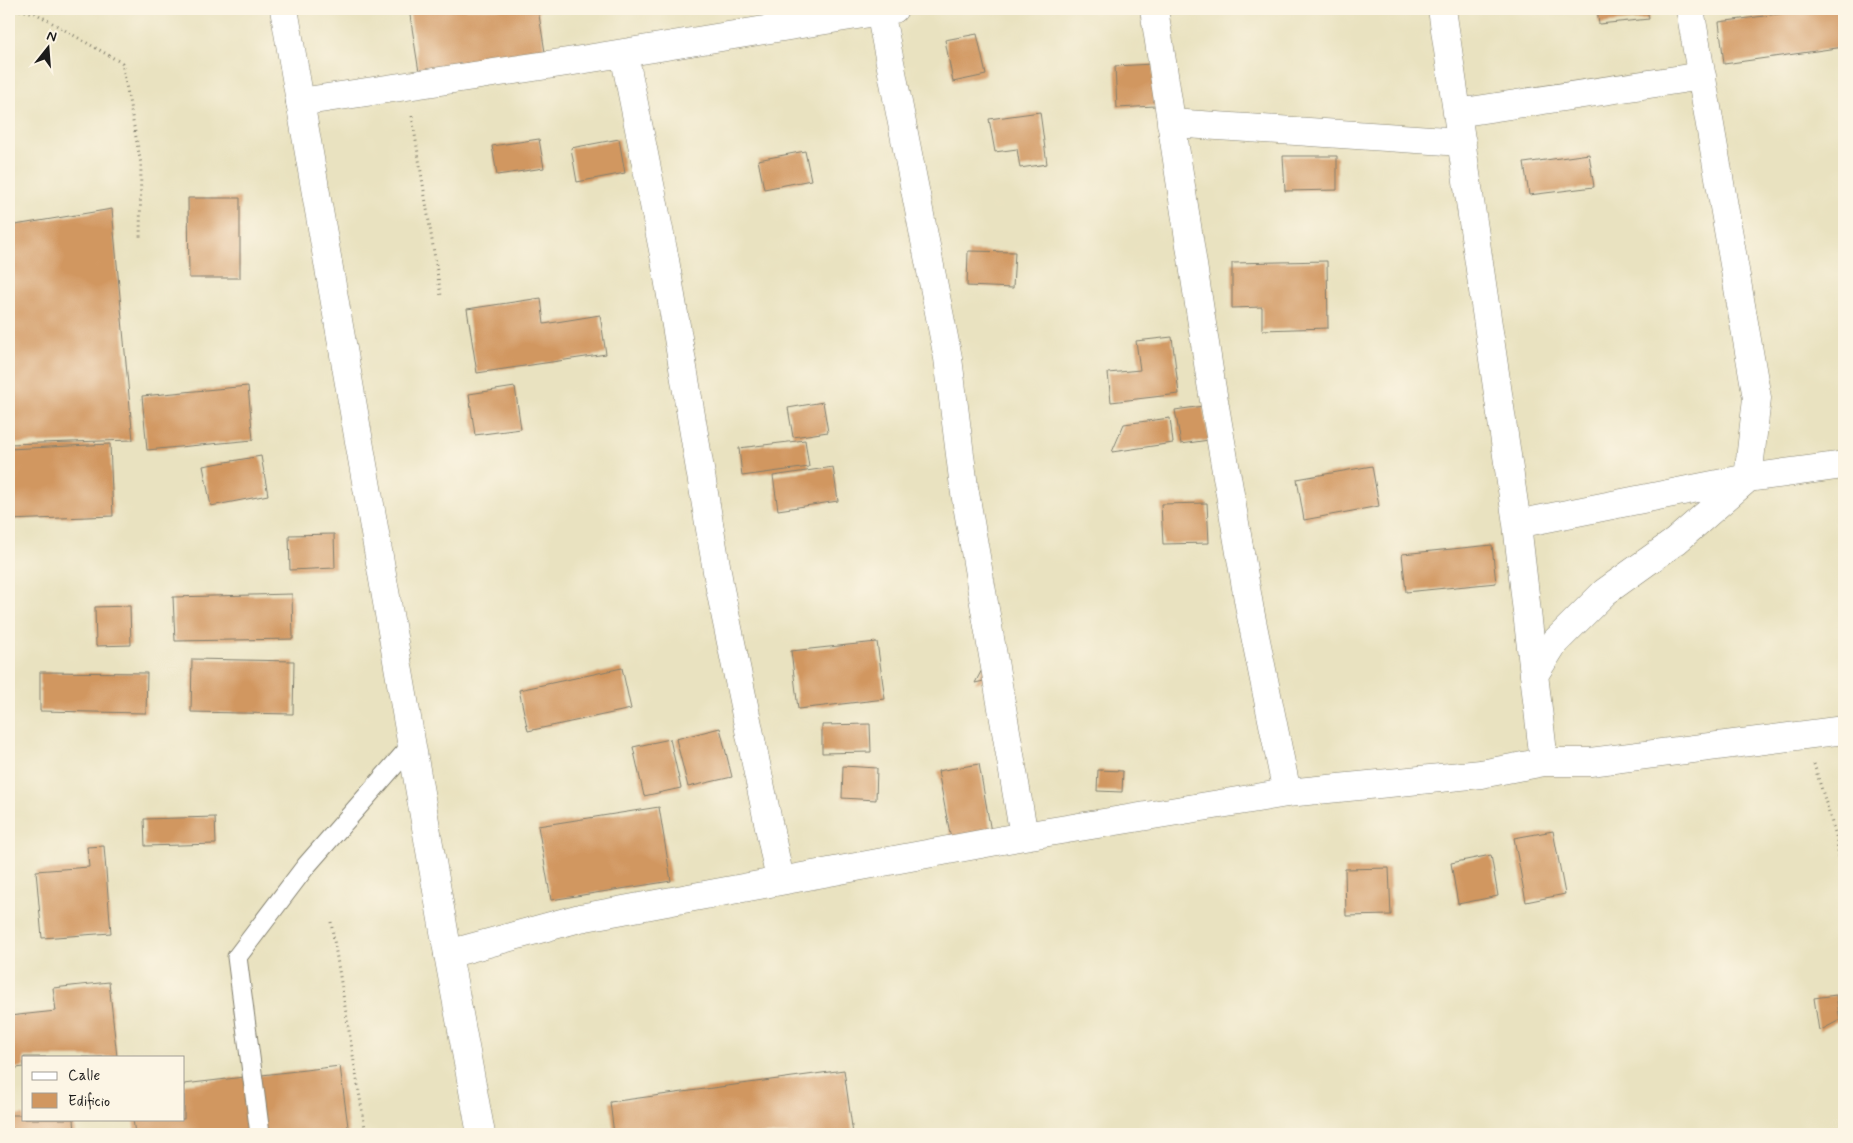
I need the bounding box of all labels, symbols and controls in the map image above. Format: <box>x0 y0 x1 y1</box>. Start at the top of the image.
north arrow <box>22 22 72 72</box>
text: N <box>44 27 59 46</box>
legend <box>22 1056 185 1120</box>
text: Calle <box>68 1066 100 1086</box>
text: Edificio <box>68 1092 110 1112</box>

